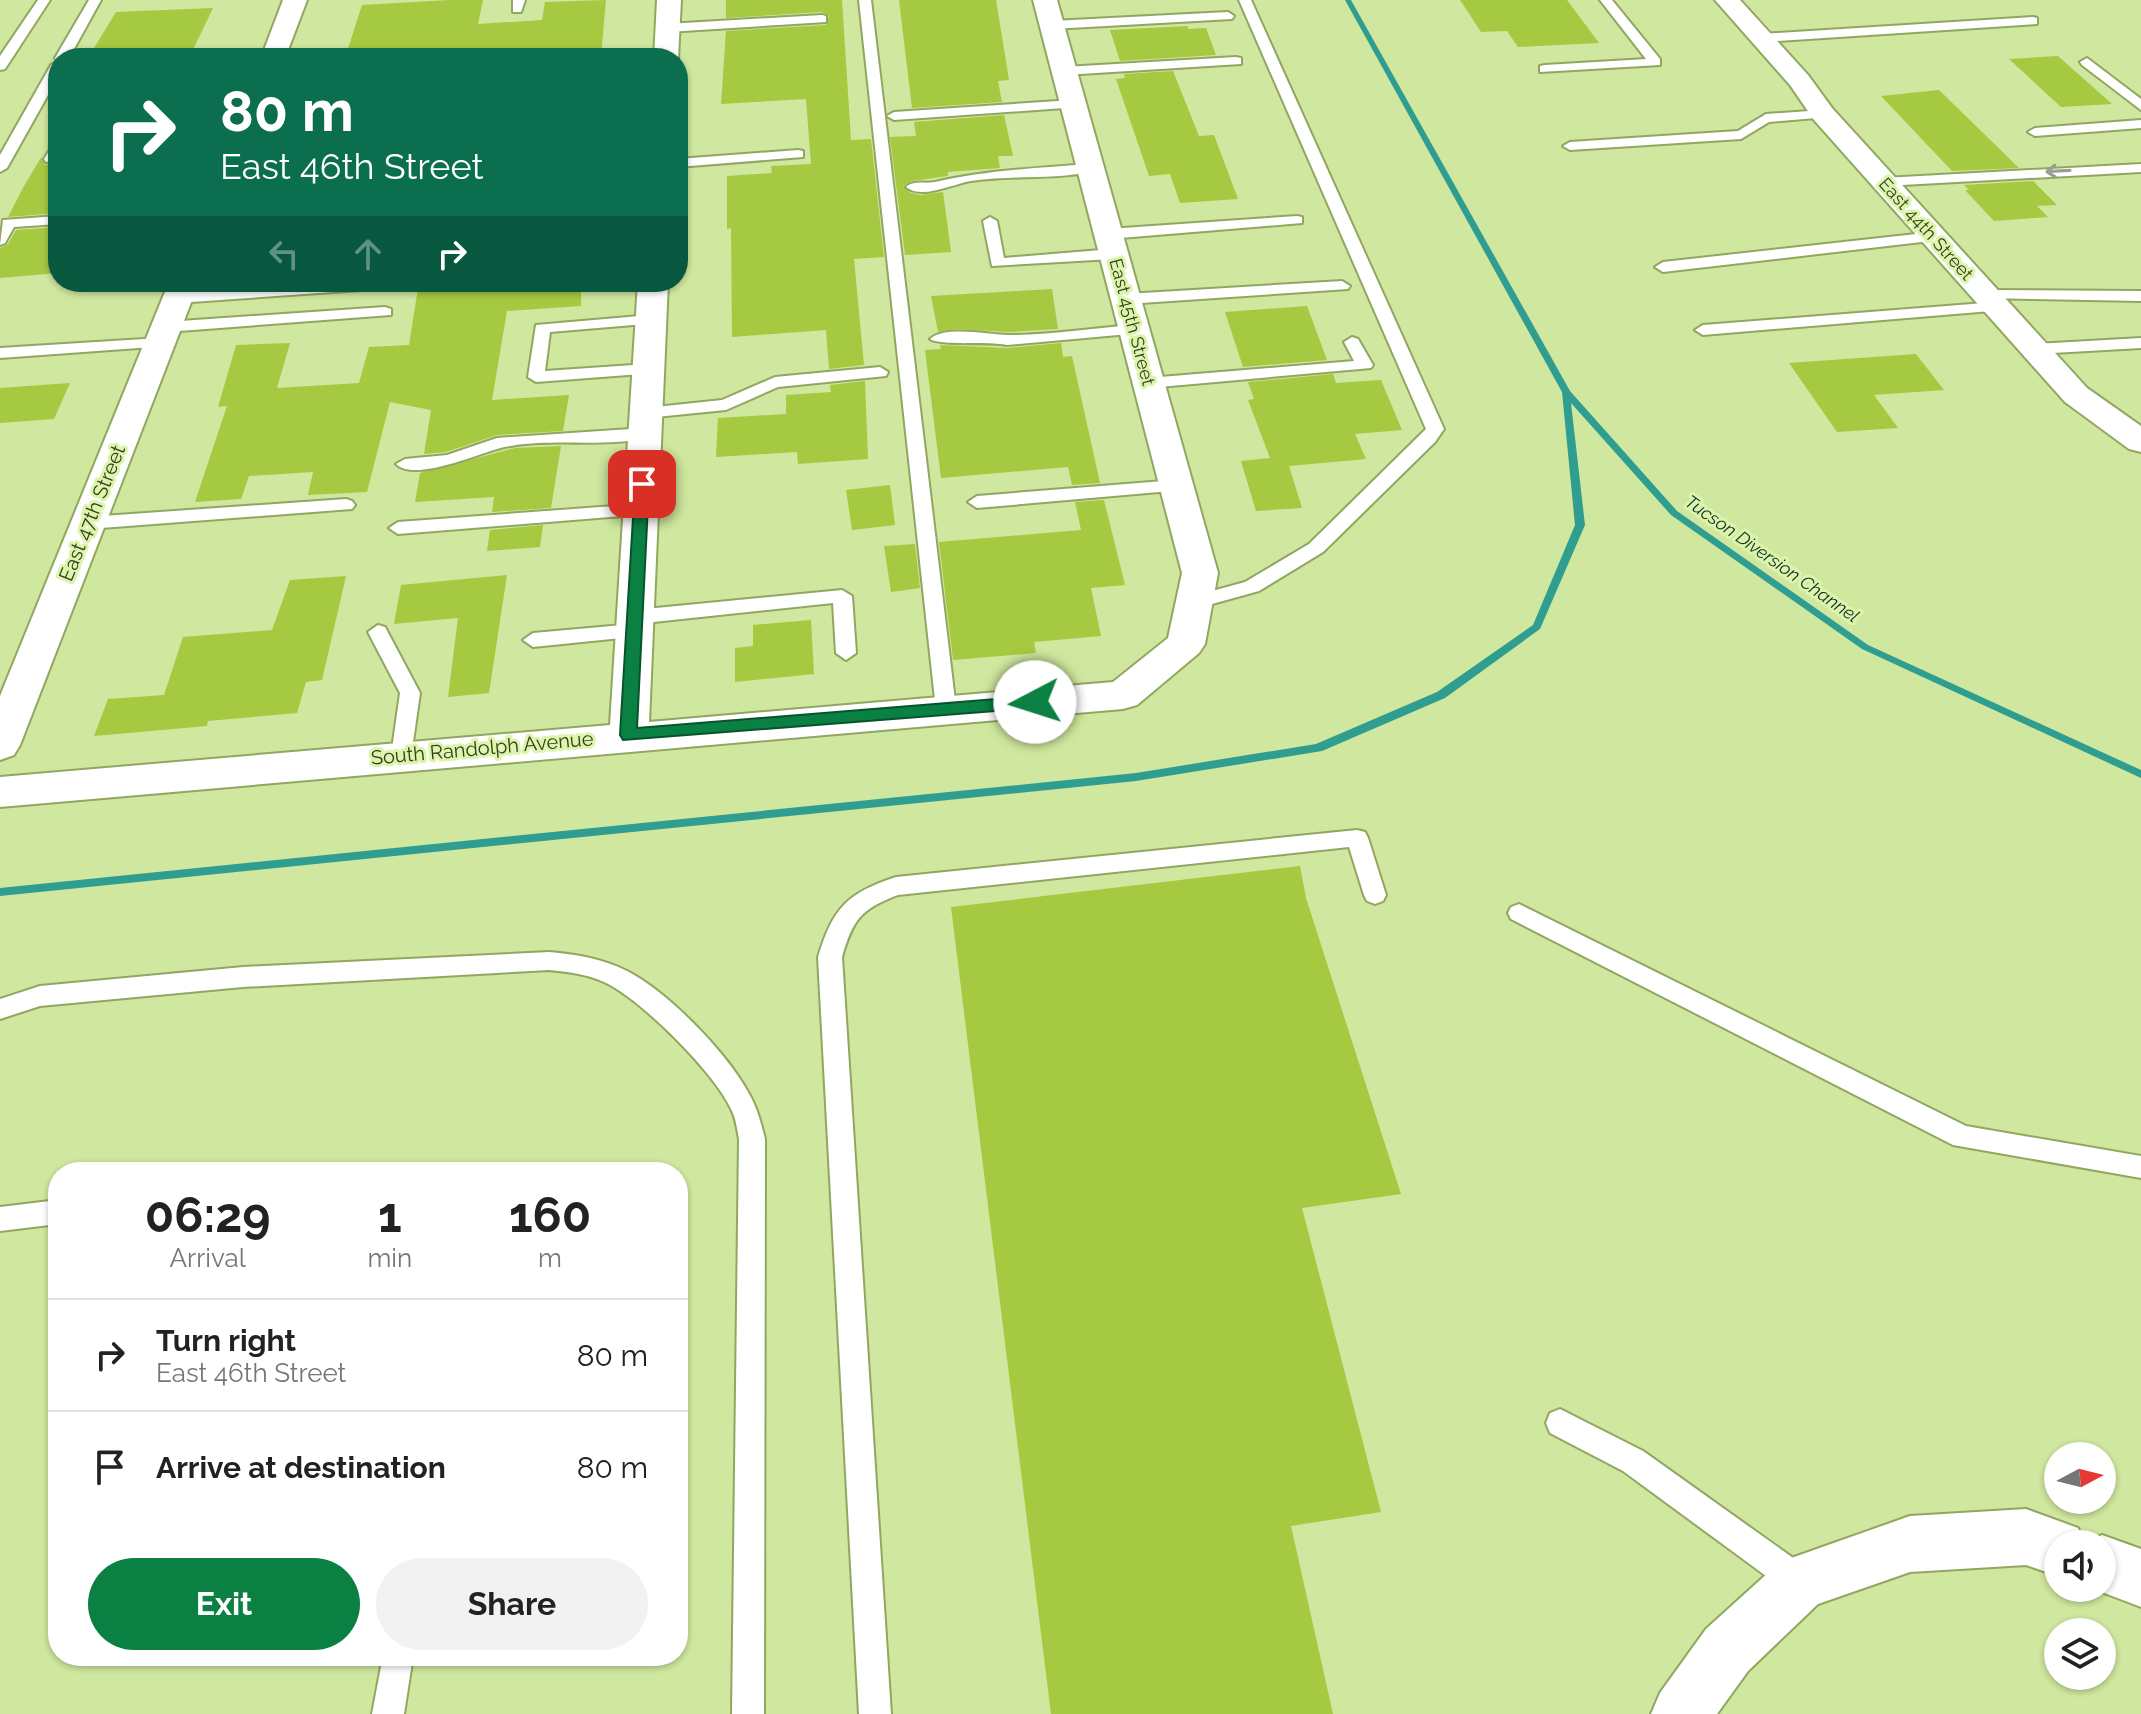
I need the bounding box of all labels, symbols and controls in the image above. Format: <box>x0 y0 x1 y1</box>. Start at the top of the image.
text: 80 m <box>220 78 354 144</box>
icon: right <box>88 80 192 184</box>
text: East 46th Street <box>220 145 483 187</box>
one-way arrow <box>2045 163 2072 178</box>
street label: East 44th Street <box>1875 173 1978 284</box>
icon: left <box>262 232 306 276</box>
icon: ahead <box>346 232 390 276</box>
icon: right <box>430 232 474 276</box>
street label: East 45th Street <box>1105 256 1160 388</box>
street label: East 47th Street <box>54 441 130 585</box>
pin <box>608 450 676 518</box>
icon: arrive <box>620 462 664 506</box>
water label: Tucson Diversion Channel <box>1681 491 1863 627</box>
position arrow <box>993 660 1077 744</box>
street label: South Randolph Avenue <box>370 726 595 770</box>
text: 06:29 <box>145 1187 271 1243</box>
text: 1 <box>378 1187 402 1243</box>
text: 160 <box>509 1187 591 1243</box>
text: Arrival <box>170 1243 246 1273</box>
text: min <box>367 1243 412 1273</box>
text: m <box>538 1243 562 1273</box>
text: Turn right <box>156 1323 296 1358</box>
icon: right <box>88 1333 132 1377</box>
text: 80 m <box>577 1338 648 1373</box>
text: East 46th Street <box>156 1358 346 1388</box>
north arrow <box>2044 1442 2116 1514</box>
map controls <box>2044 1442 2116 1690</box>
icon: arrive <box>88 1445 132 1489</box>
text: Arrive at destination <box>156 1450 446 1485</box>
text: 80 m <box>577 1450 648 1485</box>
button: sound <box>2044 1530 2116 1602</box>
button: Exit <box>88 1558 360 1650</box>
button: Share <box>376 1558 648 1650</box>
button: layers <box>2044 1618 2116 1690</box>

